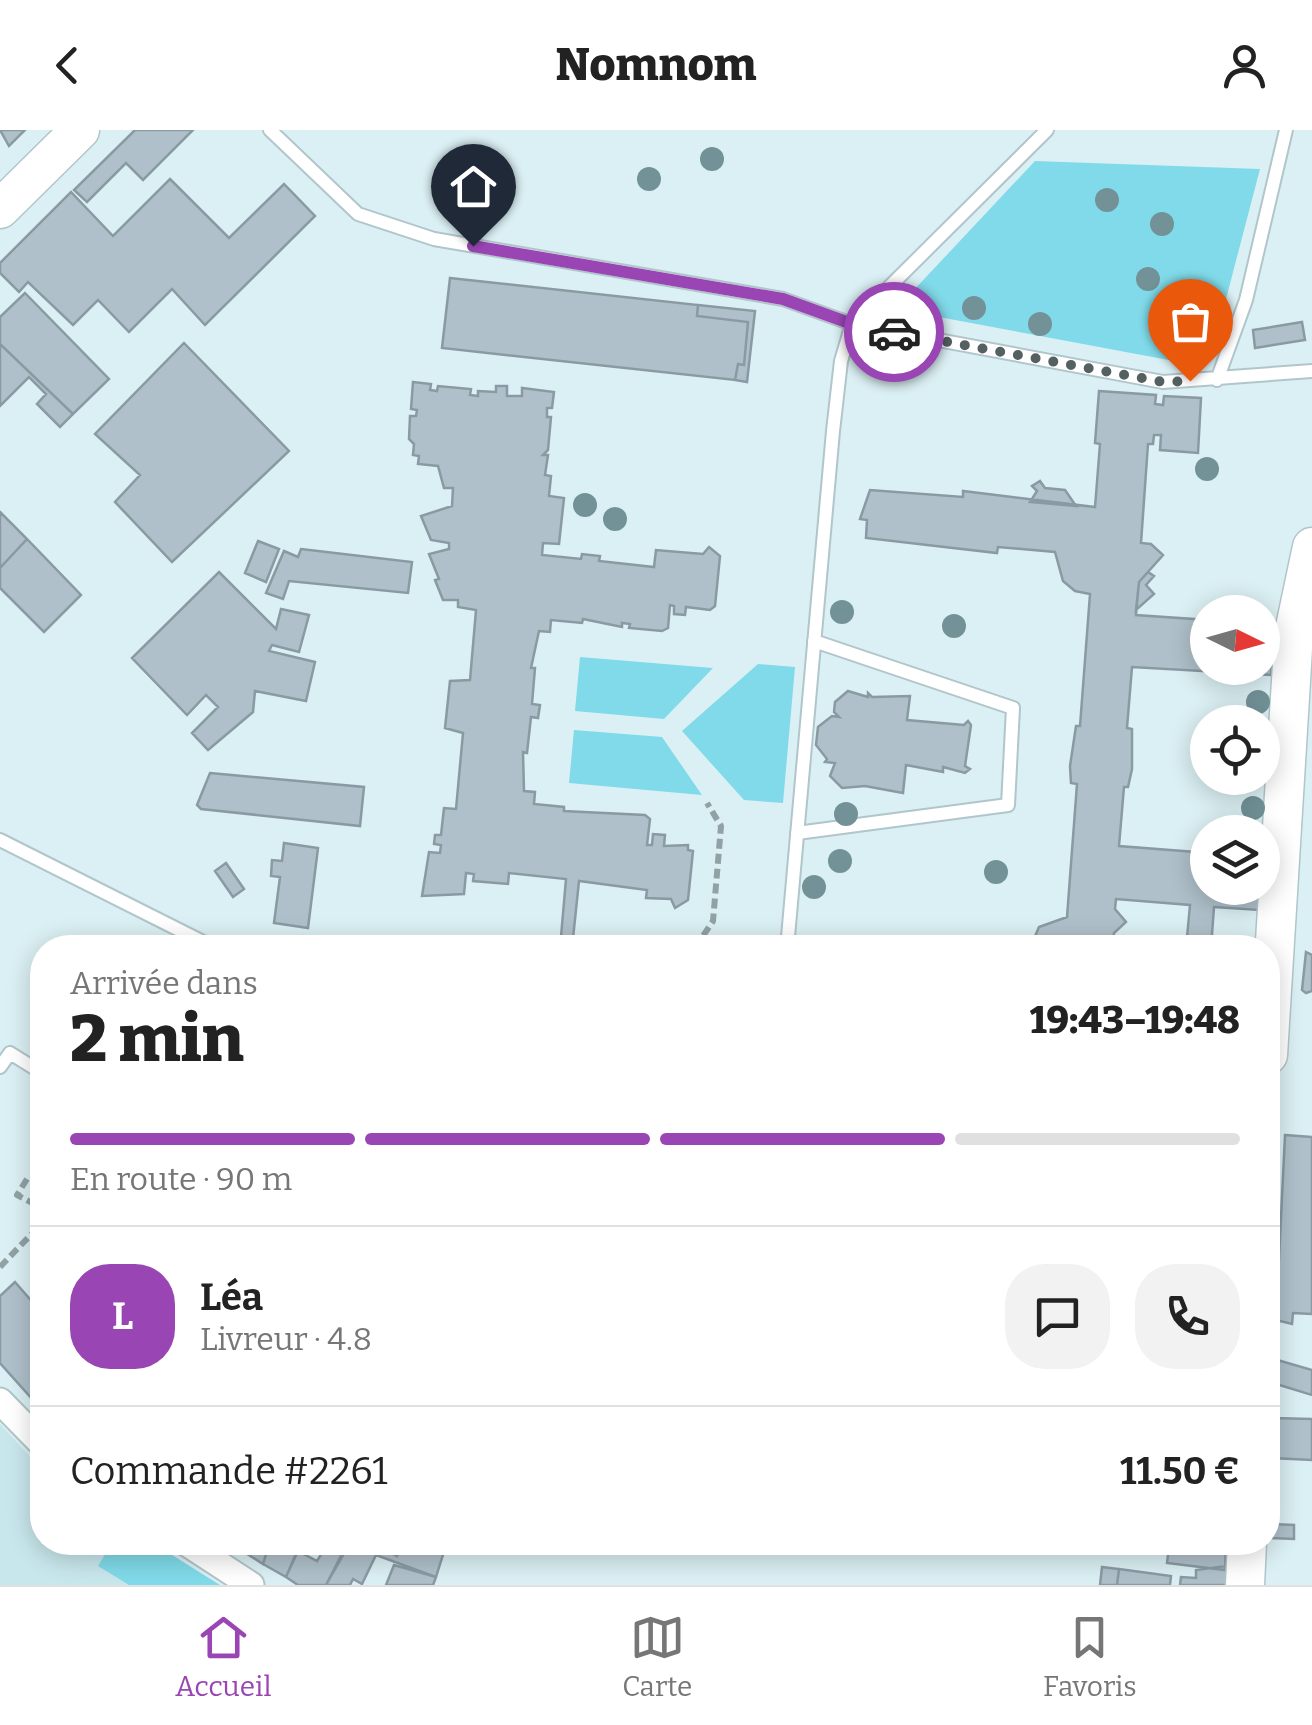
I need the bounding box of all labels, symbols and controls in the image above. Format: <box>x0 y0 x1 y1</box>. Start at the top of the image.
icon: back <box>40 38 95 93</box>
text: Nomnom <box>555 38 757 92</box>
icon: person <box>1217 38 1272 93</box>
pin <box>431 144 516 247</box>
icon: home <box>446 159 501 214</box>
pin <box>1148 279 1233 382</box>
courier <box>844 282 944 382</box>
icon: bag <box>1163 294 1218 349</box>
icon: car <box>867 305 922 360</box>
north arrow <box>1190 595 1280 685</box>
map controls <box>1190 595 1280 905</box>
button: locate <box>1190 705 1280 795</box>
button: layers <box>1190 815 1280 905</box>
text: Arrivée dans <box>70 964 258 1002</box>
text: 19:43–19:48 <box>1030 997 1240 1043</box>
text: 2 min <box>70 1000 244 1078</box>
text: En route · 90 m <box>70 1160 292 1198</box>
button: chat <box>1005 1264 1110 1369</box>
button: phone <box>1135 1264 1240 1369</box>
text: Léa <box>200 1274 263 1320</box>
text: L <box>112 1293 133 1339</box>
text: Livreur · 4.8 <box>200 1320 372 1358</box>
text: Commande #2261 <box>70 1448 388 1494</box>
text: 11.50 € <box>1120 1448 1240 1494</box>
tab: Accueil <box>175 1610 271 1703</box>
tab: Carte <box>622 1610 692 1703</box>
tab: Favoris <box>1043 1610 1137 1703</box>

